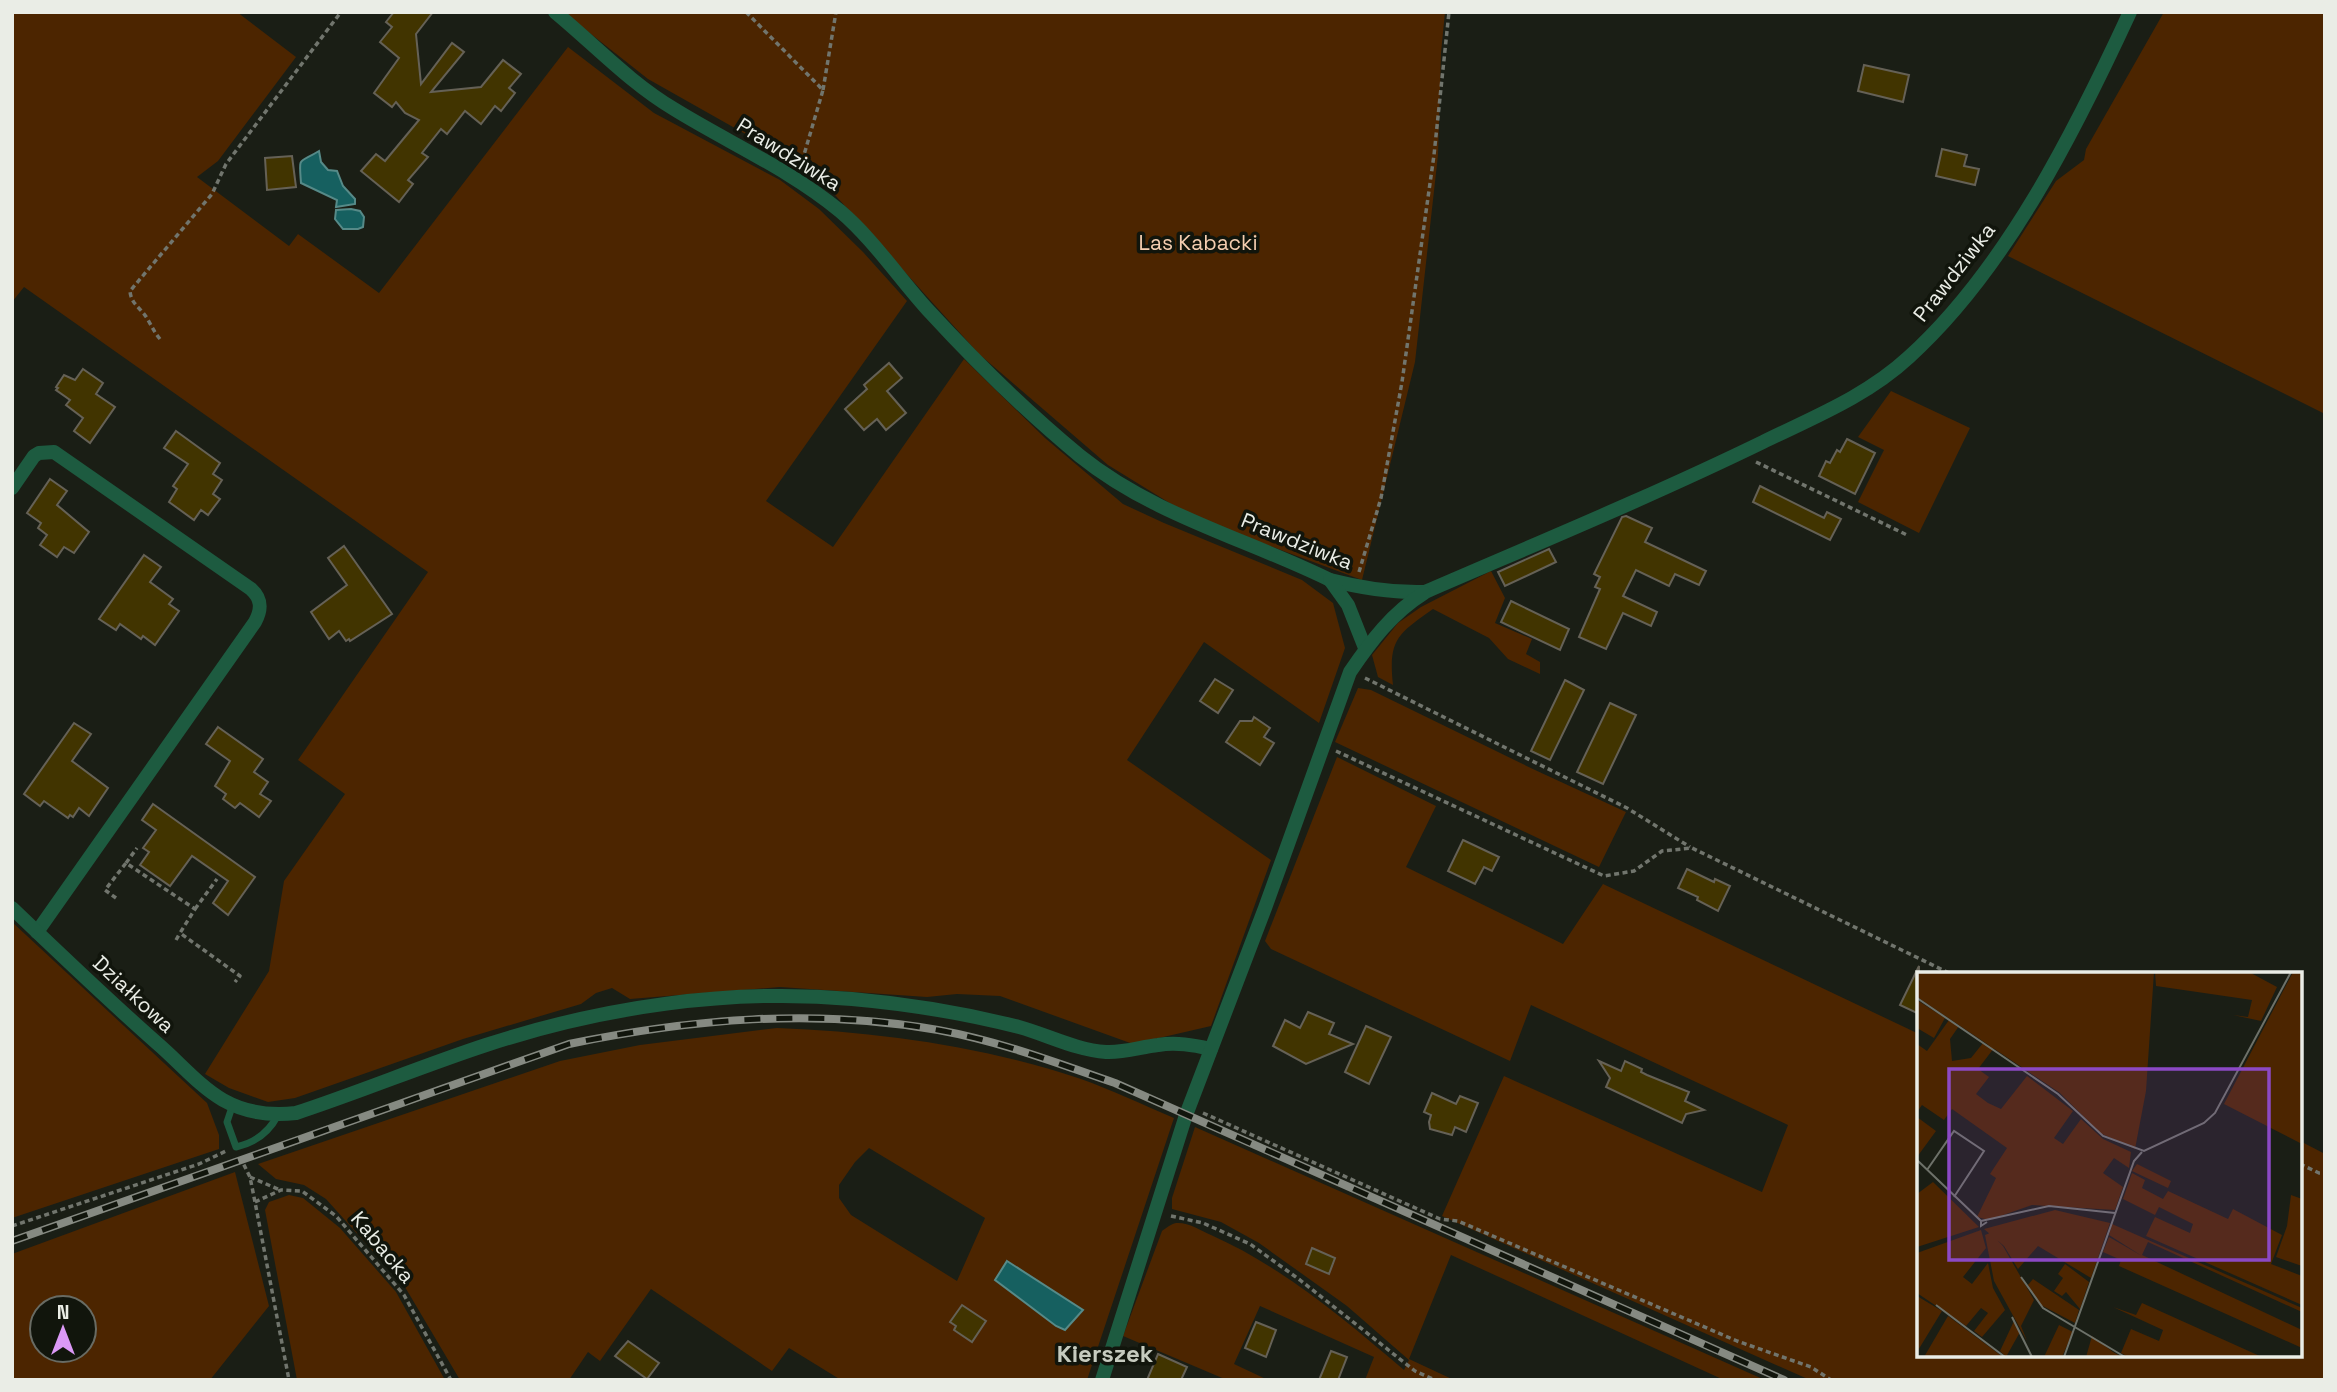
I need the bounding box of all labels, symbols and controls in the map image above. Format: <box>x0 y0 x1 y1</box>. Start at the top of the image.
street label: Prawdziwka <box>732 111 846 197</box>
street label: Prawdziwka <box>1907 217 2001 327</box>
park label: Las Kabacki <box>1138 229 1258 256</box>
street label: Prawdziwka <box>1237 506 1357 576</box>
street label: Działkowa <box>88 949 180 1039</box>
inset map <box>1917 972 2302 1357</box>
street label: Kabacka <box>345 1205 421 1289</box>
north arrow <box>28 1294 98 1364</box>
text: N <box>57 1300 69 1325</box>
district label: Kierszek <box>1057 1338 1154 1369</box>

